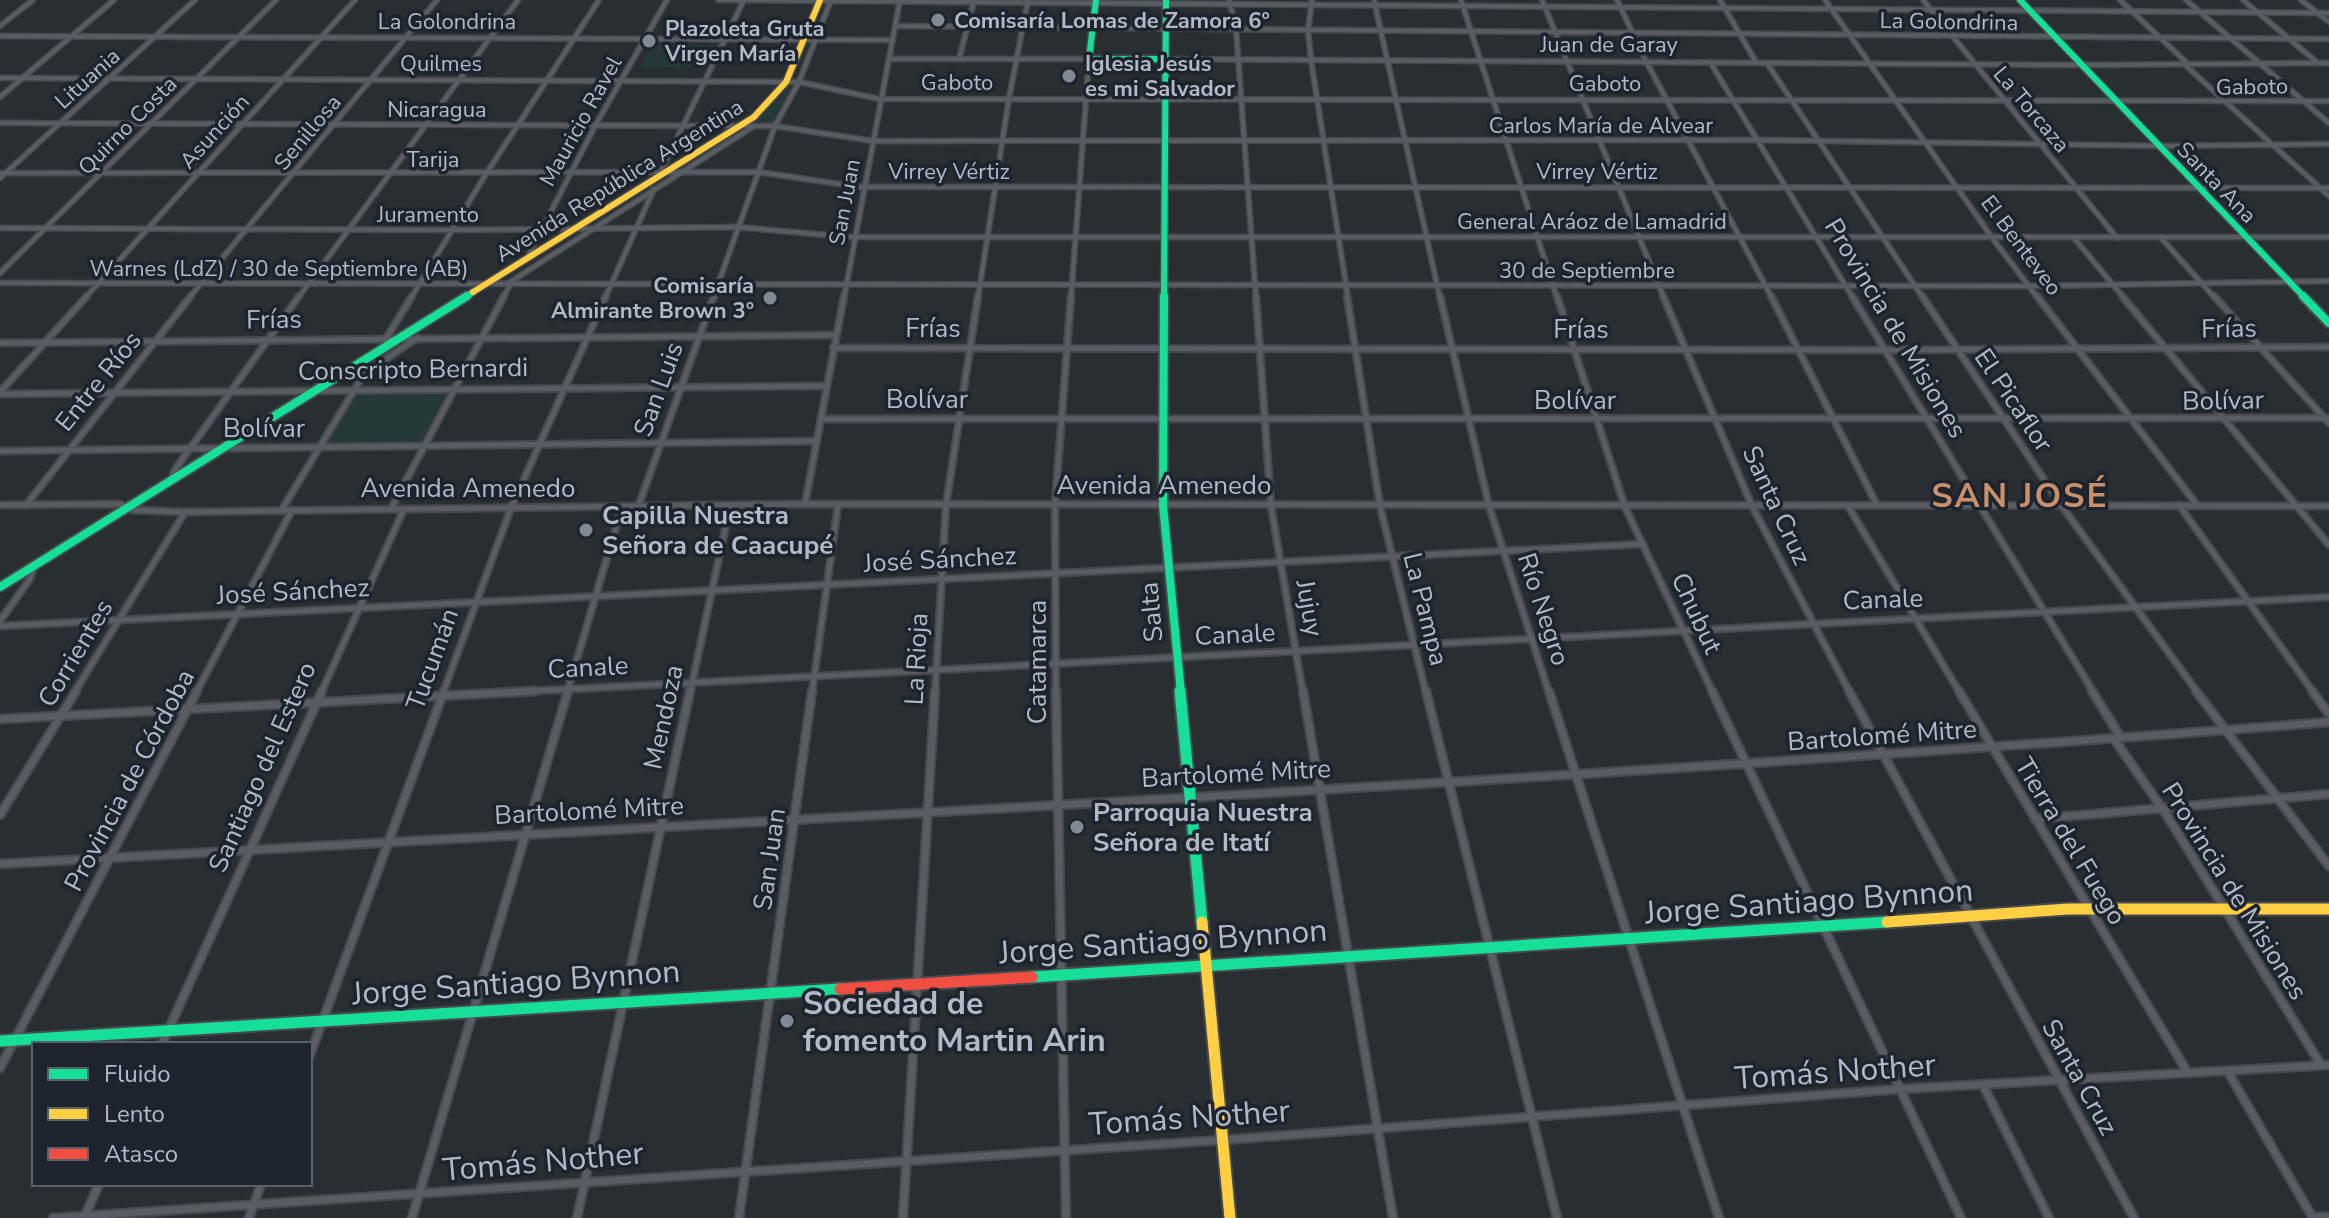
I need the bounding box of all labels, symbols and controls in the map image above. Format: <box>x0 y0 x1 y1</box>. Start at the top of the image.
place label: Comisaría Lomas de Zamora 6° <box>954 6 1270 36</box>
street label: La Golondrina <box>1879 6 2019 38</box>
street label: La Golondrina <box>378 7 516 37</box>
marker: Comisaría Lomas de Zamora 6° <box>929 11 947 29</box>
place label: Plazoleta Gruta Virgen María <box>664 14 825 69</box>
street label: Juan de Garay <box>1539 30 1679 60</box>
marker: Plazoleta Gruta Virgen María <box>640 32 658 50</box>
street label: Lituania <box>49 41 127 116</box>
street label: Quilmes <box>400 49 482 79</box>
place label: Iglesia Jesús es mi Salvador <box>1085 49 1235 104</box>
street label: Mauricio Ravel <box>533 51 629 192</box>
street label: La Torcaza <box>1986 60 2076 159</box>
marker: Iglesia Jesús es mi Salvador <box>1060 67 1078 85</box>
street label: Gaboto <box>921 68 993 98</box>
street label: Gaboto <box>1569 69 1641 99</box>
street label: Quirno Costa <box>72 70 184 182</box>
street label: Gaboto <box>2216 71 2288 103</box>
street label: Asunción <box>173 88 256 176</box>
street label: Senillosa <box>267 88 348 177</box>
street label: Avenida República Argentina <box>490 92 749 270</box>
street label: Nicaragua <box>387 95 487 125</box>
street label: Carlos María de Alvear <box>1489 111 1713 141</box>
street label: Santa Ana <box>2170 135 2263 230</box>
street label: Tarija <box>406 145 460 175</box>
street label: San Juan <box>822 157 868 248</box>
street label: Virrey Vértiz <box>887 157 1010 187</box>
street label: Virrey Vértiz <box>1535 157 1658 187</box>
street label: El Benteveo <box>1974 189 2069 302</box>
street label: Juramento <box>376 200 479 230</box>
street label: General Aráoz de Lamadrid <box>1457 207 1727 237</box>
street label: Provincia de Misiones <box>1816 212 1975 445</box>
street label: Warnes (LdZ) / 30 de Septiembre (AB) <box>90 254 468 284</box>
street label: 30 de Septiembre <box>1499 256 1675 286</box>
place label: Comisaría Almirante Brown 3° <box>551 271 754 326</box>
marker: Comisaría Almirante Brown 3° <box>761 289 779 307</box>
street label: Frías <box>246 302 302 337</box>
street label: Frías <box>905 311 961 346</box>
street label: Frías <box>2201 311 2257 346</box>
street label: Frías <box>1553 312 1609 347</box>
street label: Entre Ríos <box>47 324 149 439</box>
street label: San Luis <box>625 337 692 441</box>
street label: El Picaflor <box>1966 342 2061 459</box>
street label: Conscripto Bernardi <box>298 350 529 389</box>
street label: Bolívar <box>886 382 969 417</box>
street label: Bolívar <box>2182 382 2265 419</box>
street label: Bolívar <box>1534 383 1617 418</box>
street label: Bolívar <box>223 411 306 446</box>
street label: Santa Cruz <box>1734 440 1819 570</box>
street label: Avenida Amenedo <box>1057 468 1271 503</box>
street label: Avenida Amenedo <box>361 471 575 506</box>
district label: SAN JOSÉ <box>1931 473 2109 519</box>
place label: Capilla Nuestra Señora de Caacupé <box>602 498 833 563</box>
marker: Capilla Nuestra Señora de Caacupé <box>577 521 595 539</box>
street label: José Sánchez <box>862 538 1017 581</box>
street label: Río Negro <box>1509 548 1578 670</box>
street label: La Pampa <box>1395 549 1456 669</box>
street label: Chubut <box>1663 567 1731 660</box>
street label: José Sánchez <box>215 570 370 613</box>
street label: Jujuy <box>1287 576 1332 640</box>
street label: Salta <box>1131 580 1172 643</box>
street label: Canale <box>1842 581 1924 618</box>
street label: Corrientes <box>30 593 121 714</box>
street label: Catamarca <box>1020 600 1055 724</box>
street label: Tucumán <box>398 603 467 715</box>
street label: La Rioja <box>897 612 936 706</box>
street label: Canale <box>1194 615 1276 654</box>
street label: Canale <box>547 648 629 687</box>
street label: Santiago del Estero <box>200 656 325 878</box>
street label: Mendoza <box>635 662 692 773</box>
street label: Provincia de Córdoba <box>56 663 203 897</box>
street label: Bartolomé Mitre <box>1786 711 1978 760</box>
street label: Bartolomé Mitre <box>1140 751 1332 796</box>
street label: Tierra del Fuego <box>2007 751 2134 932</box>
street label: Provincia de Misiones <box>2153 776 2316 1007</box>
street label: Bartolomé Mitre <box>493 788 685 833</box>
place label: Parroquia Nuestra Señora de Itatí <box>1093 795 1313 860</box>
street label: San Juan <box>745 806 794 912</box>
marker: Parroquia Nuestra Señora de Itatí <box>1068 818 1086 836</box>
street label: Jorge Santiago Bynnon <box>1642 869 1975 934</box>
street label: Jorge Santiago Bynnon <box>996 909 1329 974</box>
street label: Jorge Santiago Bynnon <box>349 950 682 1015</box>
place label: Sociedad de fomento Martin Arin <box>803 982 1106 1062</box>
marker: Sociedad de fomento Martin Arin <box>778 1012 796 1030</box>
street label: Santa Cruz <box>2033 1013 2126 1141</box>
legend <box>32 1042 312 1186</box>
street label: Tomás Nother <box>1733 1043 1938 1100</box>
text: Fluido <box>104 1058 171 1090</box>
street label: Tomás Nother <box>1087 1089 1292 1146</box>
text: Lento <box>104 1098 165 1130</box>
street label: Tomás Nother <box>441 1131 646 1192</box>
text: Atasco <box>104 1138 178 1170</box>

